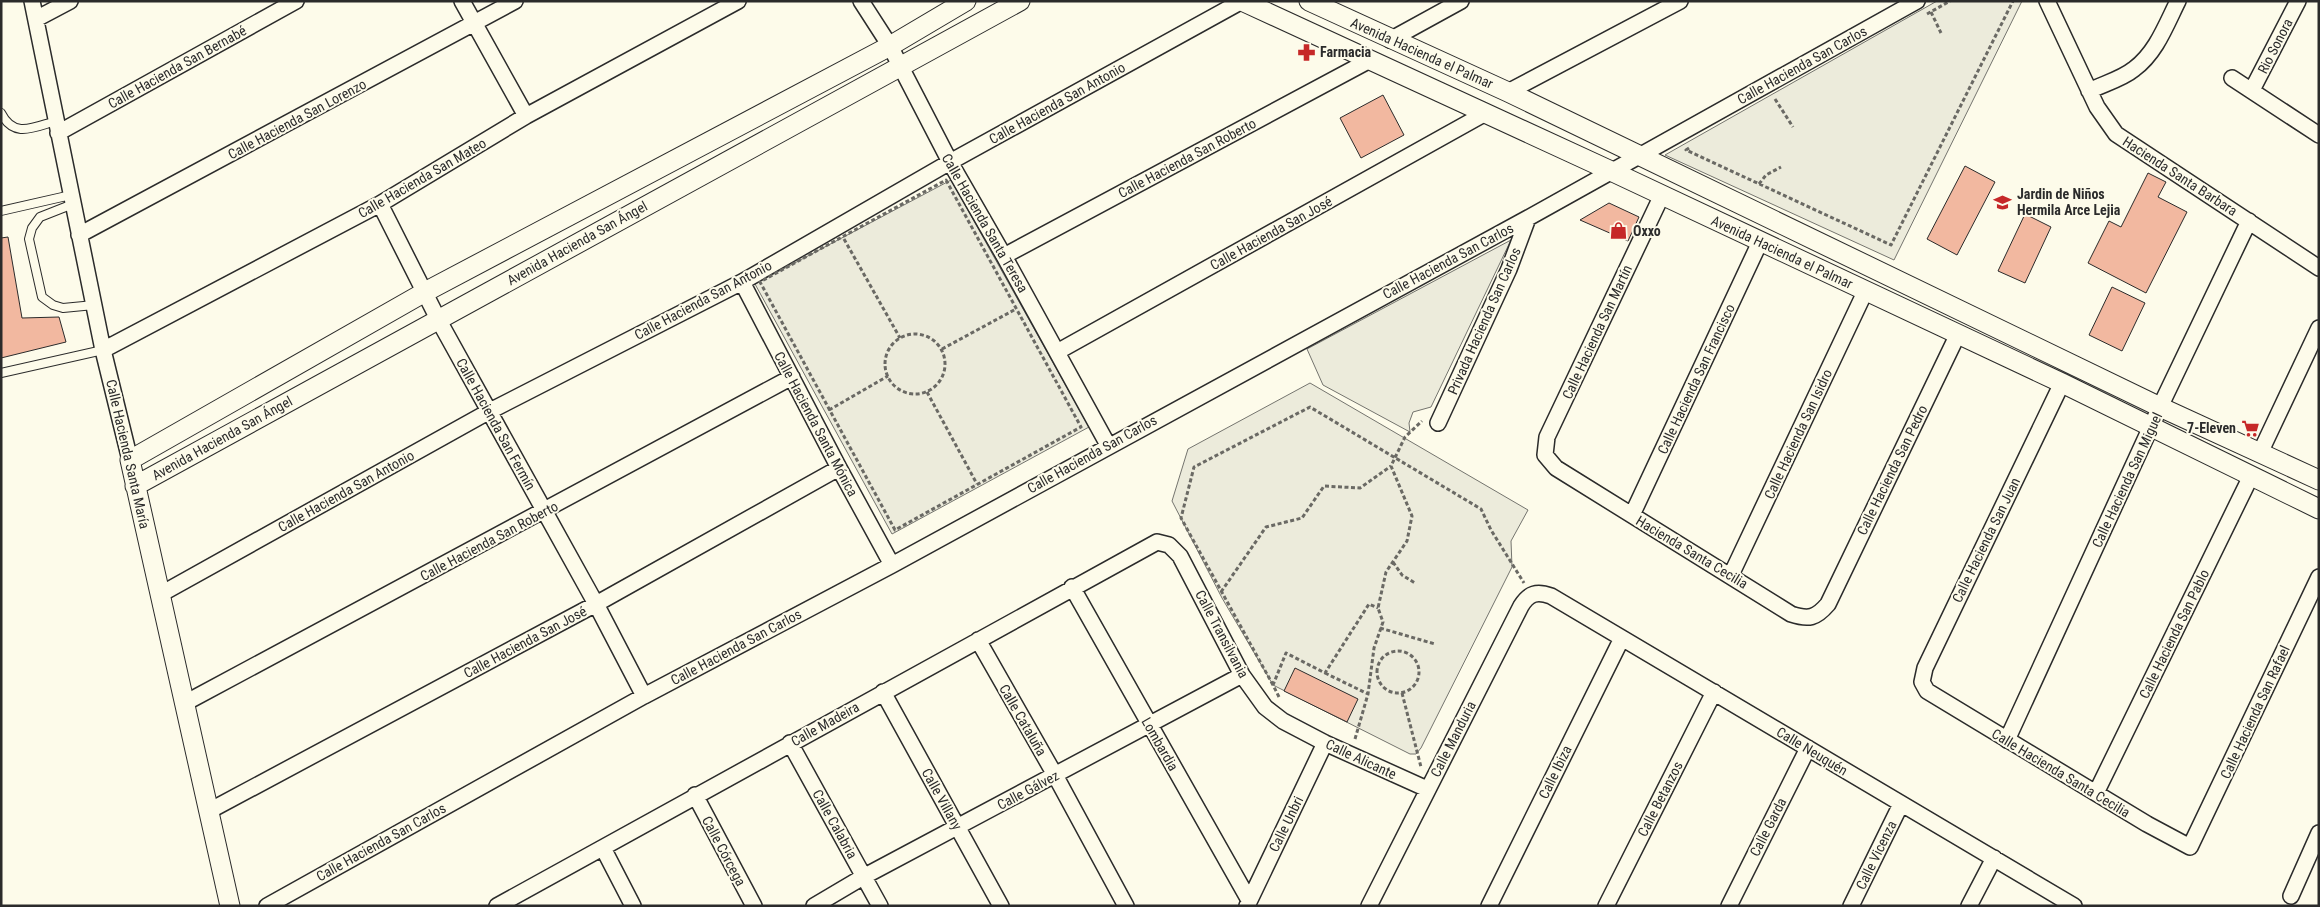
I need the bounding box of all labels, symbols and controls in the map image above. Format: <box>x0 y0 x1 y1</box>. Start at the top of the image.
street label: Avenida Hacienda el Palmar <box>1348 14 1496 92</box>
street label: Rio Sonora <box>2254 16 2296 76</box>
street label: Calle Hacienda San Bernabé <box>105 22 249 112</box>
street label: Calle Hacienda San Carlos <box>1734 23 1870 107</box>
pharmacy icon: Farmacia <box>1296 42 1316 62</box>
place label: Farmacia <box>1320 44 1372 60</box>
street label: Calle Hacienda San Antonio <box>986 59 1128 147</box>
street label: Calle Hacienda San Lorenzo <box>225 76 369 162</box>
street label: Calle Hacienda San Roberto <box>1115 115 1259 201</box>
street label: Hacienda Santa Barbara <box>2120 133 2240 219</box>
street label: Calle Hacienda San Mateo <box>355 135 489 221</box>
street label: Calle Hacienda Santa Teresa <box>939 151 1031 295</box>
place label: Jardin de Niños Hermila Arce Lejia <box>2017 186 2121 218</box>
school or university icon: Jardin de Niños Hermila Arce Lejia <box>1993 192 2013 212</box>
street label: Calle Hacienda San José <box>1207 193 1335 273</box>
street label: Avenida Hacienda San Ángel <box>504 197 650 288</box>
street label: Avenida Hacienda el Palmar <box>1709 212 1855 292</box>
street label: Calle Hacienda San Carlos <box>1380 220 1516 302</box>
shop icon: Oxxo <box>1609 221 1629 241</box>
place label: Oxxo <box>1633 223 1661 239</box>
street label: Privada Hacienda San Carlos <box>1444 245 1524 397</box>
street label: Calle Hacienda San Antonio <box>632 257 774 343</box>
street label: Calle Hacienda San Martín <box>1559 262 1635 402</box>
street label: Calle Hacienda San Francisco <box>1654 301 1738 457</box>
street label: Calle Hacienda Santa Mónica <box>771 349 861 499</box>
street label: Calle Hacienda San Fermín <box>453 355 539 493</box>
street label: Calle Hacienda San Isidro <box>1761 367 1835 501</box>
street label: Calle Hacienda Santa María <box>103 378 153 530</box>
street label: Avenida Hacienda San Ángel <box>149 392 295 483</box>
street label: Calle Hacienda San Pedro <box>1854 402 1930 538</box>
street label: Calle Hacienda San Miguel <box>2089 410 2165 550</box>
street label: Calle Hacienda San Carlos <box>1024 412 1160 496</box>
supermarket icon: 7-Eleven <box>2240 418 2260 438</box>
place label: 7-Eleven <box>2187 420 2236 436</box>
street label: Calle Hacienda San Antonio <box>275 447 417 535</box>
street label: Calle Hacienda San Juan <box>1949 475 2023 605</box>
street label: Calle Hacienda San Roberto <box>417 498 561 584</box>
street label: Hacienda Santa Cecilia <box>1633 512 1751 592</box>
street label: Calle Hacienda San Pablo <box>2136 567 2212 701</box>
street label: Calle Transilvania <box>1192 587 1252 681</box>
street label: Calle Hacienda San José <box>461 603 590 681</box>
street label: Calle Hacienda San Carlos <box>668 606 804 688</box>
street label: Calle Hacienda San Rafael <box>2217 643 2293 781</box>
street label: Calle Cataluña <box>996 681 1050 759</box>
street label: Calle Manduria <box>1427 698 1479 780</box>
street label: Calle Madeira <box>788 699 862 749</box>
street label: Lombardia <box>1138 715 1182 773</box>
street label: Calle Neuquén <box>1774 724 1850 778</box>
street label: Calle Hacienda Santa Cecilia <box>1989 725 2133 821</box>
street label: Calle Alicante <box>1323 736 1399 782</box>
street label: Calle Ibiza <box>1535 743 1575 801</box>
street label: Calle Betanzos <box>1634 759 1686 839</box>
street label: Calle Villany <box>919 766 965 833</box>
street label: Calle Gálvez <box>994 767 1062 813</box>
street label: Calle Calabria <box>809 787 861 861</box>
street label: Calle Unbri <box>1266 794 1306 854</box>
street label: Calle Garda <box>1746 795 1790 859</box>
street label: Calle Hacienda San Carlos <box>313 800 449 884</box>
street label: Calle Córcega <box>699 813 749 889</box>
street label: Calle Vicenza <box>1852 818 1900 892</box>

